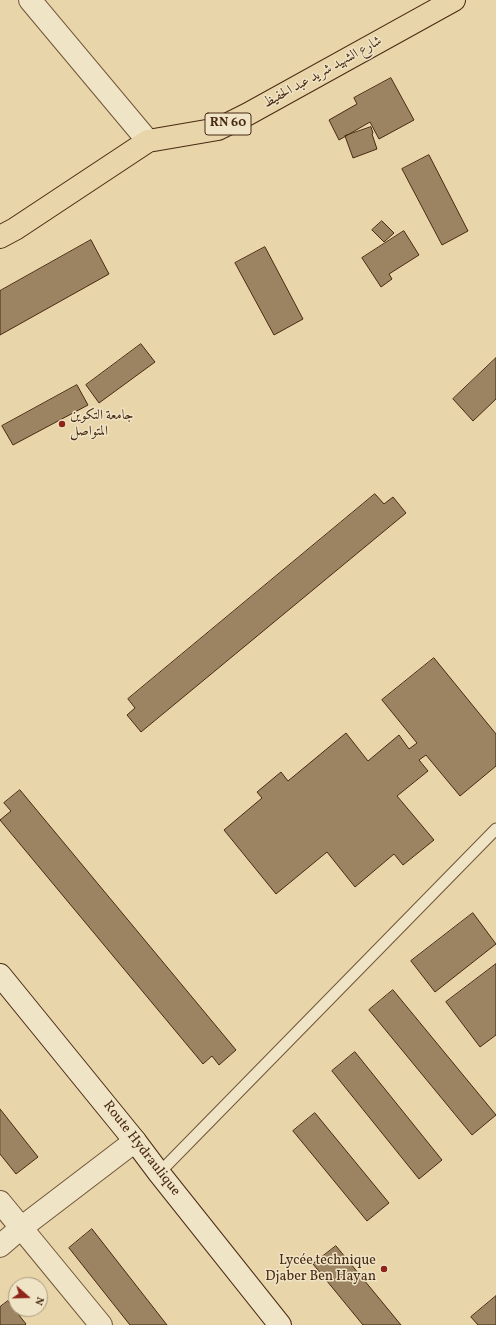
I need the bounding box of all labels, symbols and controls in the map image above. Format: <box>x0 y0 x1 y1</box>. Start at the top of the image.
street label: شارع الشهيد شريد عبد الحفيظ <box>261 33 385 113</box>
road number: RN 60 <box>205 113 251 135</box>
place label: جامعة التكوين المتواصل <box>70 408 133 440</box>
marker: جامعة التكوين المتواصل <box>57 419 67 429</box>
street label: Route Hydraulique <box>99 1098 183 1200</box>
place label: Lycée technique Djaber Ben Hayan <box>265 1253 376 1286</box>
marker: Lycée technique Djaber Ben Hayan <box>379 1264 389 1274</box>
north arrow <box>8 1277 48 1317</box>
text: N <box>30 1295 47 1307</box>

